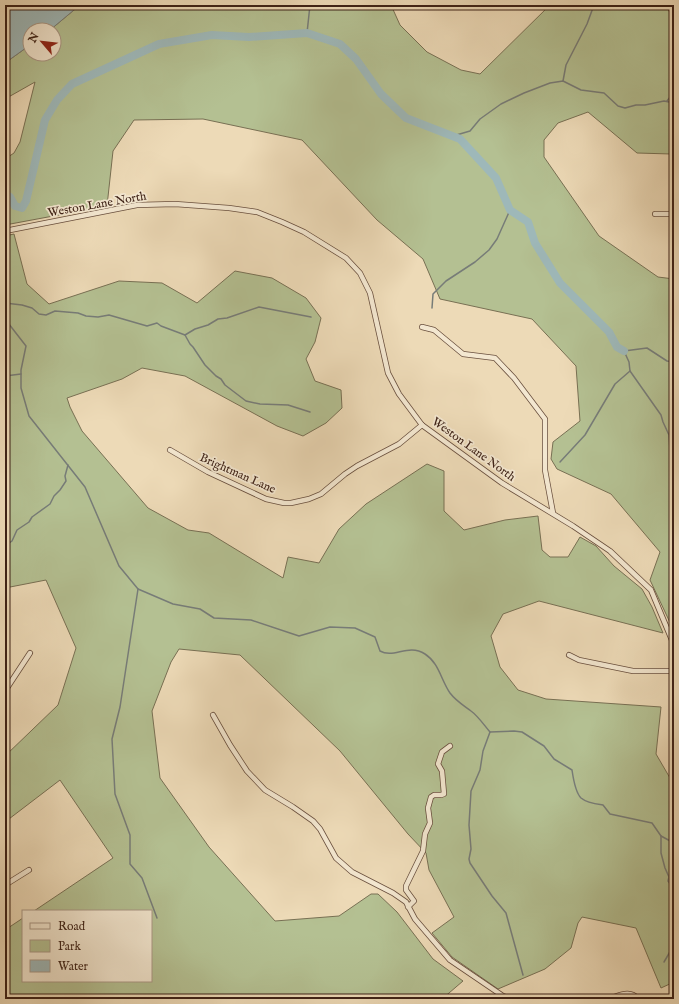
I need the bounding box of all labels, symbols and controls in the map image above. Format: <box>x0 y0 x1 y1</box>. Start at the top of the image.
north arrow <box>22 22 62 62</box>
text: N <box>25 30 43 46</box>
street label: Weston Lane North <box>47 188 148 221</box>
street label: Weston Lane North <box>429 414 519 485</box>
street label: Brightman Lane <box>197 450 279 497</box>
legend <box>22 910 152 982</box>
text: Road <box>58 919 86 934</box>
text: Park <box>58 939 81 954</box>
text: Water <box>58 959 89 974</box>

